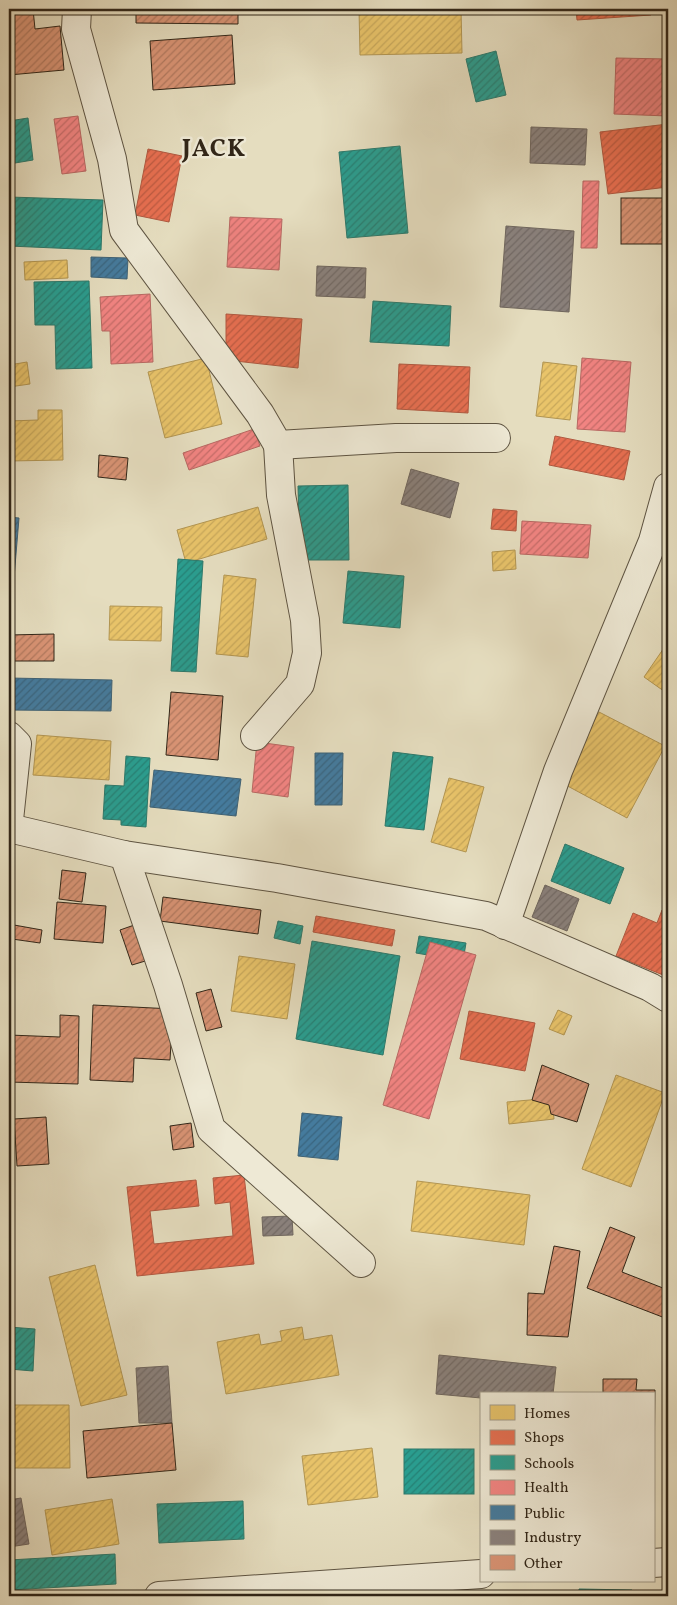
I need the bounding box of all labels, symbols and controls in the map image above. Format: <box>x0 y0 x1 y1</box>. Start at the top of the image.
district label: JACK <box>181 132 246 167</box>
legend <box>480 1392 654 1582</box>
text: Homes <box>524 1404 570 1425</box>
text: Shops <box>524 1428 564 1449</box>
text: Schools <box>524 1454 574 1475</box>
text: Health <box>524 1478 569 1499</box>
text: Public <box>524 1504 565 1525</box>
text: Industry <box>524 1528 581 1549</box>
text: Other <box>524 1554 563 1575</box>

